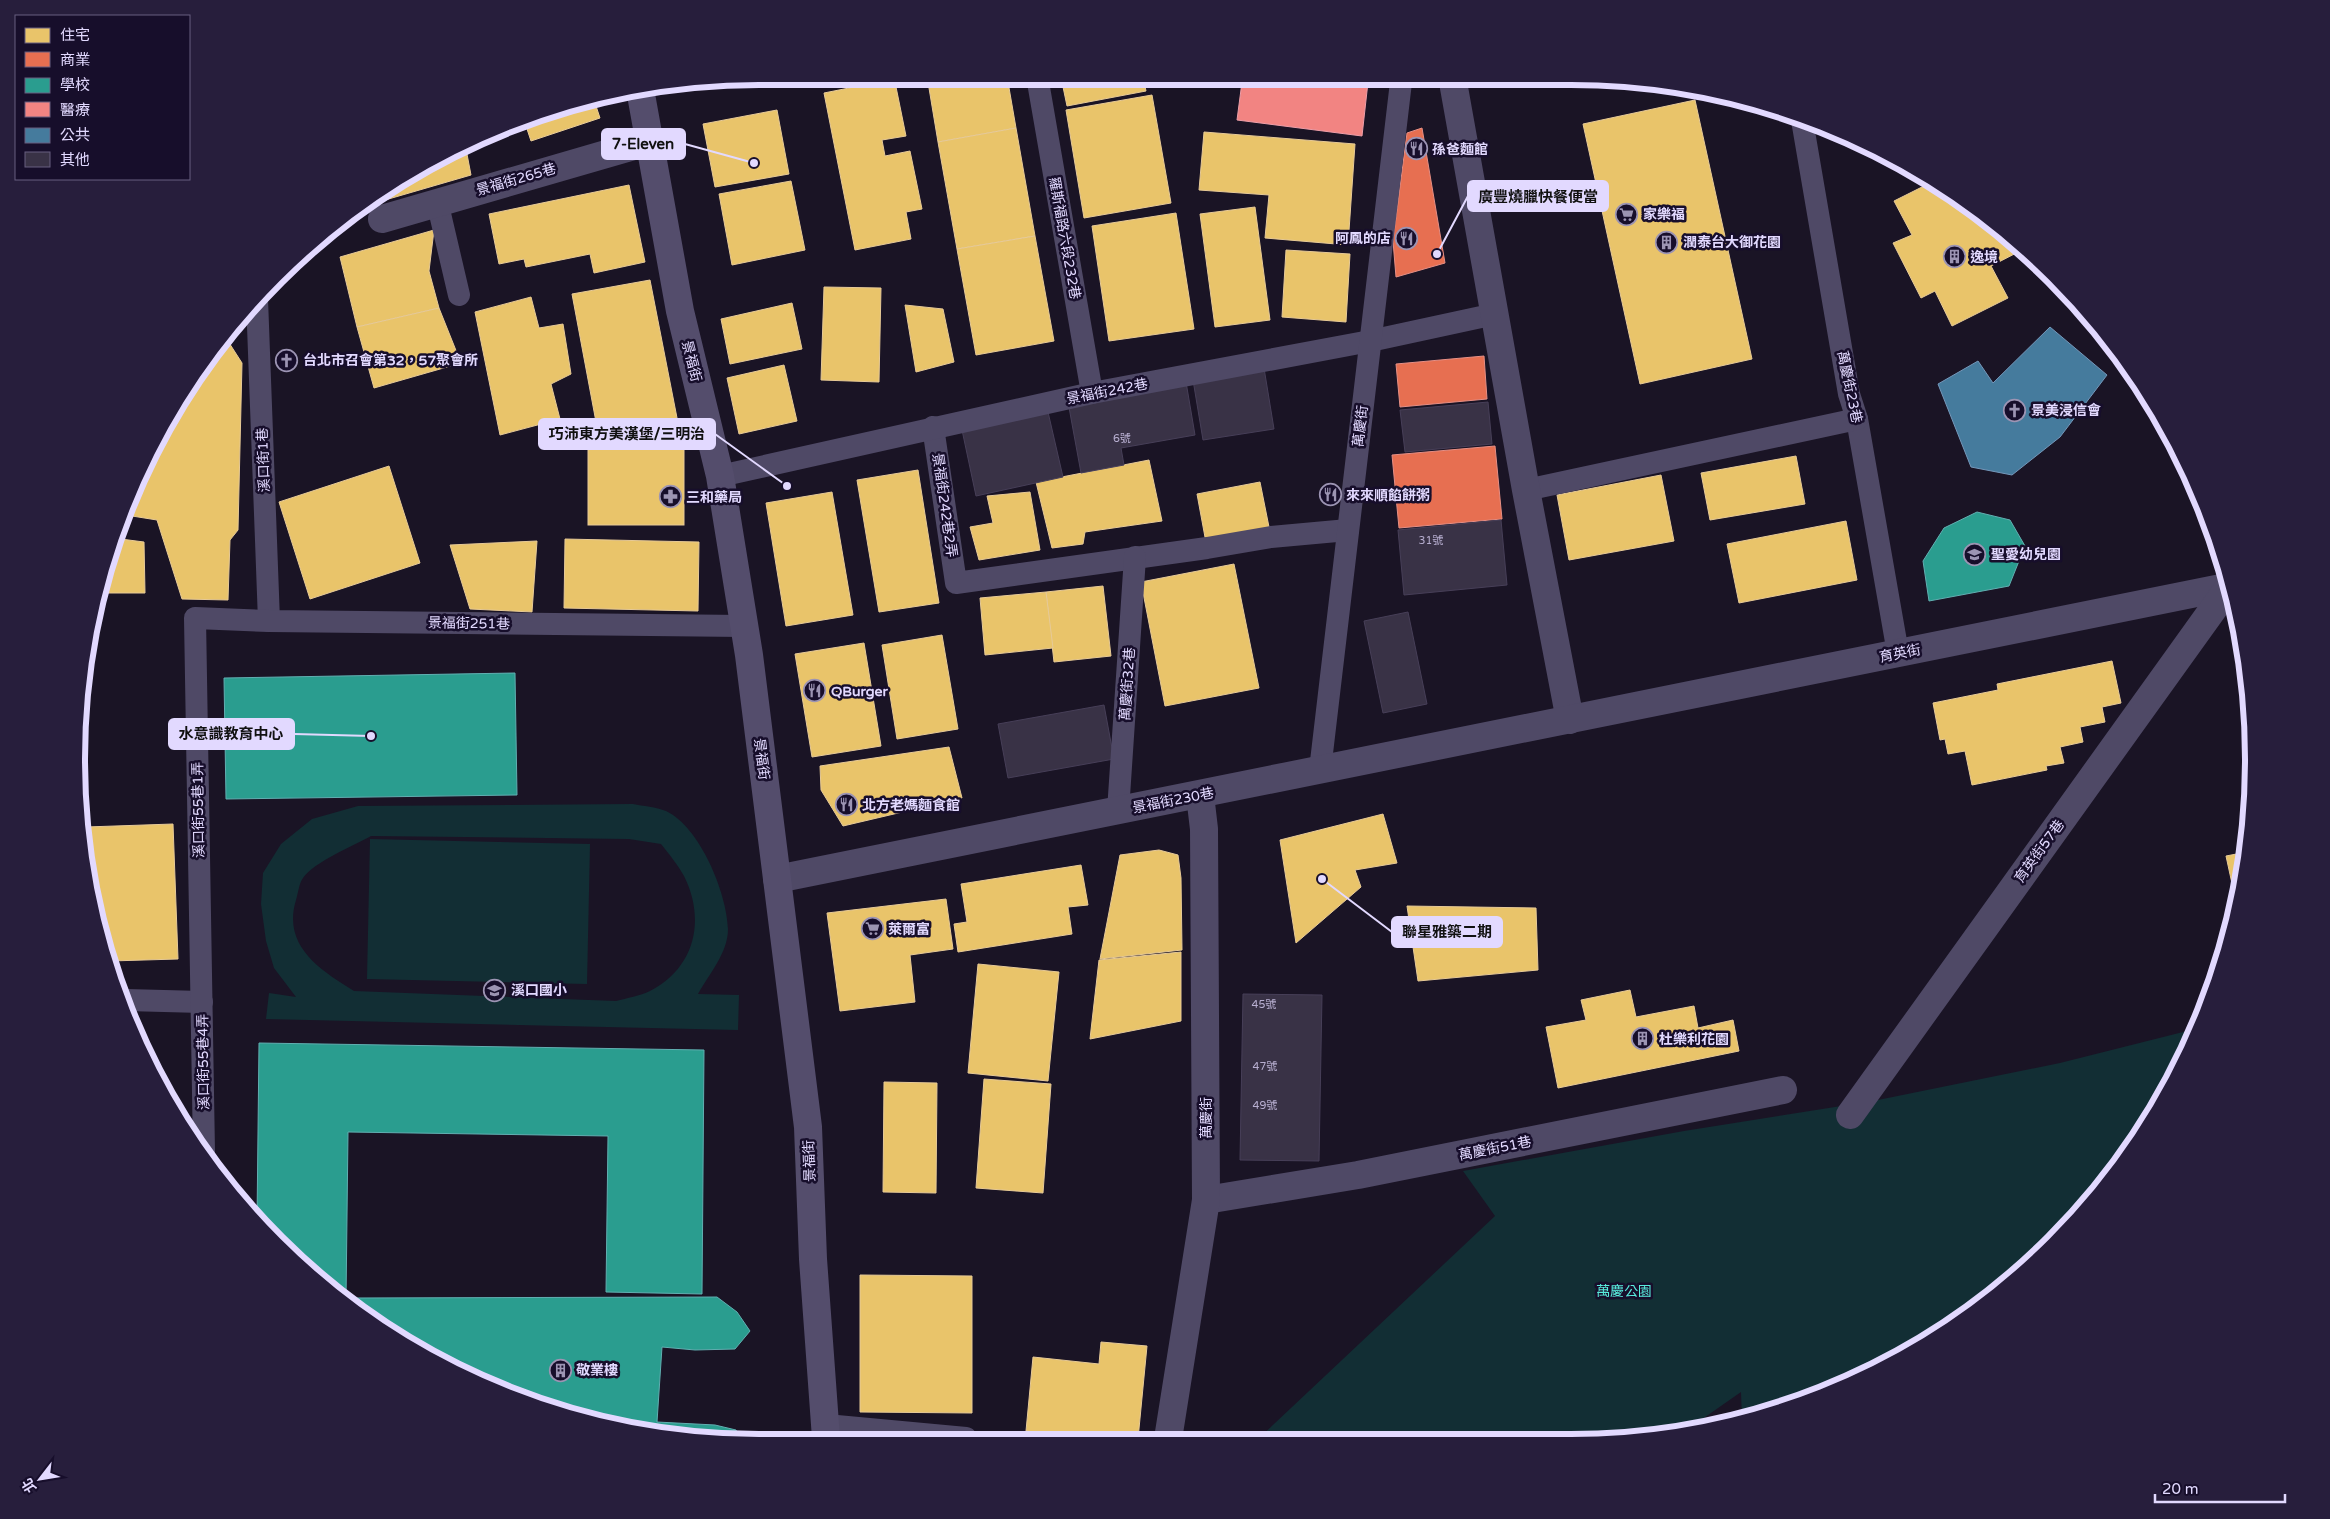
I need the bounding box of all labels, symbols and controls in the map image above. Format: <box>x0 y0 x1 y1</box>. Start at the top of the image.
legend <box>15 15 190 180</box>
text: 住宅 <box>60 26 90 44</box>
text: 商業 <box>60 51 90 69</box>
text: 學校 <box>60 76 90 94</box>
text: 醫療 <box>60 101 90 119</box>
text: 公共 <box>60 126 90 144</box>
callout: 7-Eleven <box>602 129 685 159</box>
text: 7-Eleven <box>612 135 674 153</box>
restaurant icon: 孫爸麵館 <box>1404 137 1428 161</box>
place label: 孫爸麵館 <box>1432 141 1488 158</box>
text: 其他 <box>60 151 90 169</box>
street label: 景福街265巷 <box>474 160 558 199</box>
street label: 羅斯福路六段232巷 <box>1045 175 1084 301</box>
callout: 廣豐燒臘快餐便當 <box>1468 181 1608 211</box>
text: 廣豐燒臘快餐便當 <box>1478 188 1598 206</box>
supermarket icon: 家樂福 <box>1615 202 1639 226</box>
place label: 家樂福 <box>1643 206 1685 223</box>
restaurant icon: 阿鳳的店 <box>1395 226 1419 250</box>
place label: 阿鳳的店 <box>1335 230 1391 247</box>
building icon: 潤泰台大御花園 <box>1655 230 1679 254</box>
place label: 潤泰台大御花園 <box>1683 234 1781 251</box>
building icon: 逸境 <box>1942 245 1966 269</box>
place label: 逸境 <box>1970 249 1998 266</box>
street label: 景福街 <box>678 339 705 384</box>
church icon: 台北市召會第32，57聚會所 <box>275 348 299 372</box>
street label: 萬慶街23巷 <box>1834 349 1865 425</box>
place label: 台北市召會第32，57聚會所 <box>303 352 478 369</box>
street label: 景福街242巷 <box>1065 375 1149 408</box>
church icon: 景美浸信會 <box>2003 398 2027 422</box>
place label: 景美浸信會 <box>2031 402 2101 419</box>
street label: 萬慶街 <box>1350 404 1371 448</box>
callout: 巧沛東方美漢堡/三明治 <box>539 419 715 449</box>
text: 巧沛東方美漢堡/三明治 <box>549 425 705 443</box>
street label: 溪口街1巷 <box>254 427 273 493</box>
house number: 6號 <box>1113 432 1131 445</box>
street label: 景福街242巷2弄 <box>929 452 960 558</box>
restaurant icon: 來來順餡餅粥 <box>1318 483 1342 507</box>
pharmacy icon: 三和藥局 <box>658 485 682 509</box>
place label: 來來順餡餅粥 <box>1346 487 1430 504</box>
place label: 三和藥局 <box>686 489 742 506</box>
house number: 31號 <box>1419 534 1443 547</box>
school or university icon: 聖愛幼兒園 <box>1963 542 1987 566</box>
place label: 聖愛幼兒園 <box>1991 546 2061 563</box>
street label: 景福街251巷 <box>428 614 510 633</box>
street label: 育英街 <box>1878 641 1922 666</box>
street label: 萬慶街32巷 <box>1116 647 1139 721</box>
restaurant icon: QBurger <box>803 679 827 703</box>
place label: QBurger <box>831 683 888 700</box>
callout: 水意識教育中心 <box>169 719 294 749</box>
text: 水意識教育中心 <box>178 725 284 743</box>
street label: 景福街 <box>751 737 772 781</box>
street label: 溪口街55巷1弄 <box>189 762 208 858</box>
street label: 景福街230巷 <box>1131 784 1215 817</box>
restaurant icon: 北方老媽麵食館 <box>834 793 858 817</box>
place label: 北方老媽麵食館 <box>862 797 960 814</box>
street label: 育英街57巷 <box>2011 817 2068 886</box>
supermarket icon: 萊爾富 <box>860 917 884 941</box>
callout: 聯星雅築二期 <box>1392 917 1502 947</box>
place label: 萊爾富 <box>888 921 930 938</box>
text: 聯星雅築二期 <box>1402 923 1492 941</box>
school or university icon: 溪口國小 <box>483 978 507 1002</box>
place label: 溪口國小 <box>511 982 567 999</box>
house number: 45號 <box>1252 998 1276 1011</box>
street label: 溪口街55巷4弄 <box>194 1014 213 1110</box>
building icon: 杜樂利花園 <box>1631 1027 1655 1051</box>
place label: 杜樂利花園 <box>1659 1031 1729 1048</box>
house number: 47號 <box>1253 1060 1277 1073</box>
street label: 萬慶街 <box>1198 1097 1215 1139</box>
house number: 49號 <box>1253 1099 1277 1112</box>
street label: 萬慶街51巷 <box>1457 1133 1533 1164</box>
street label: 景福街 <box>800 1140 819 1182</box>
park label: 萬慶公園 <box>1596 1283 1652 1300</box>
building icon: 敬業樓 <box>548 1358 572 1382</box>
place label: 敬業樓 <box>576 1362 618 1379</box>
north arrow <box>15 1454 65 1504</box>
scale bar <box>2155 1472 2285 1504</box>
text: 北 <box>18 1475 40 1496</box>
text: 20 m <box>2162 1480 2199 1498</box>

